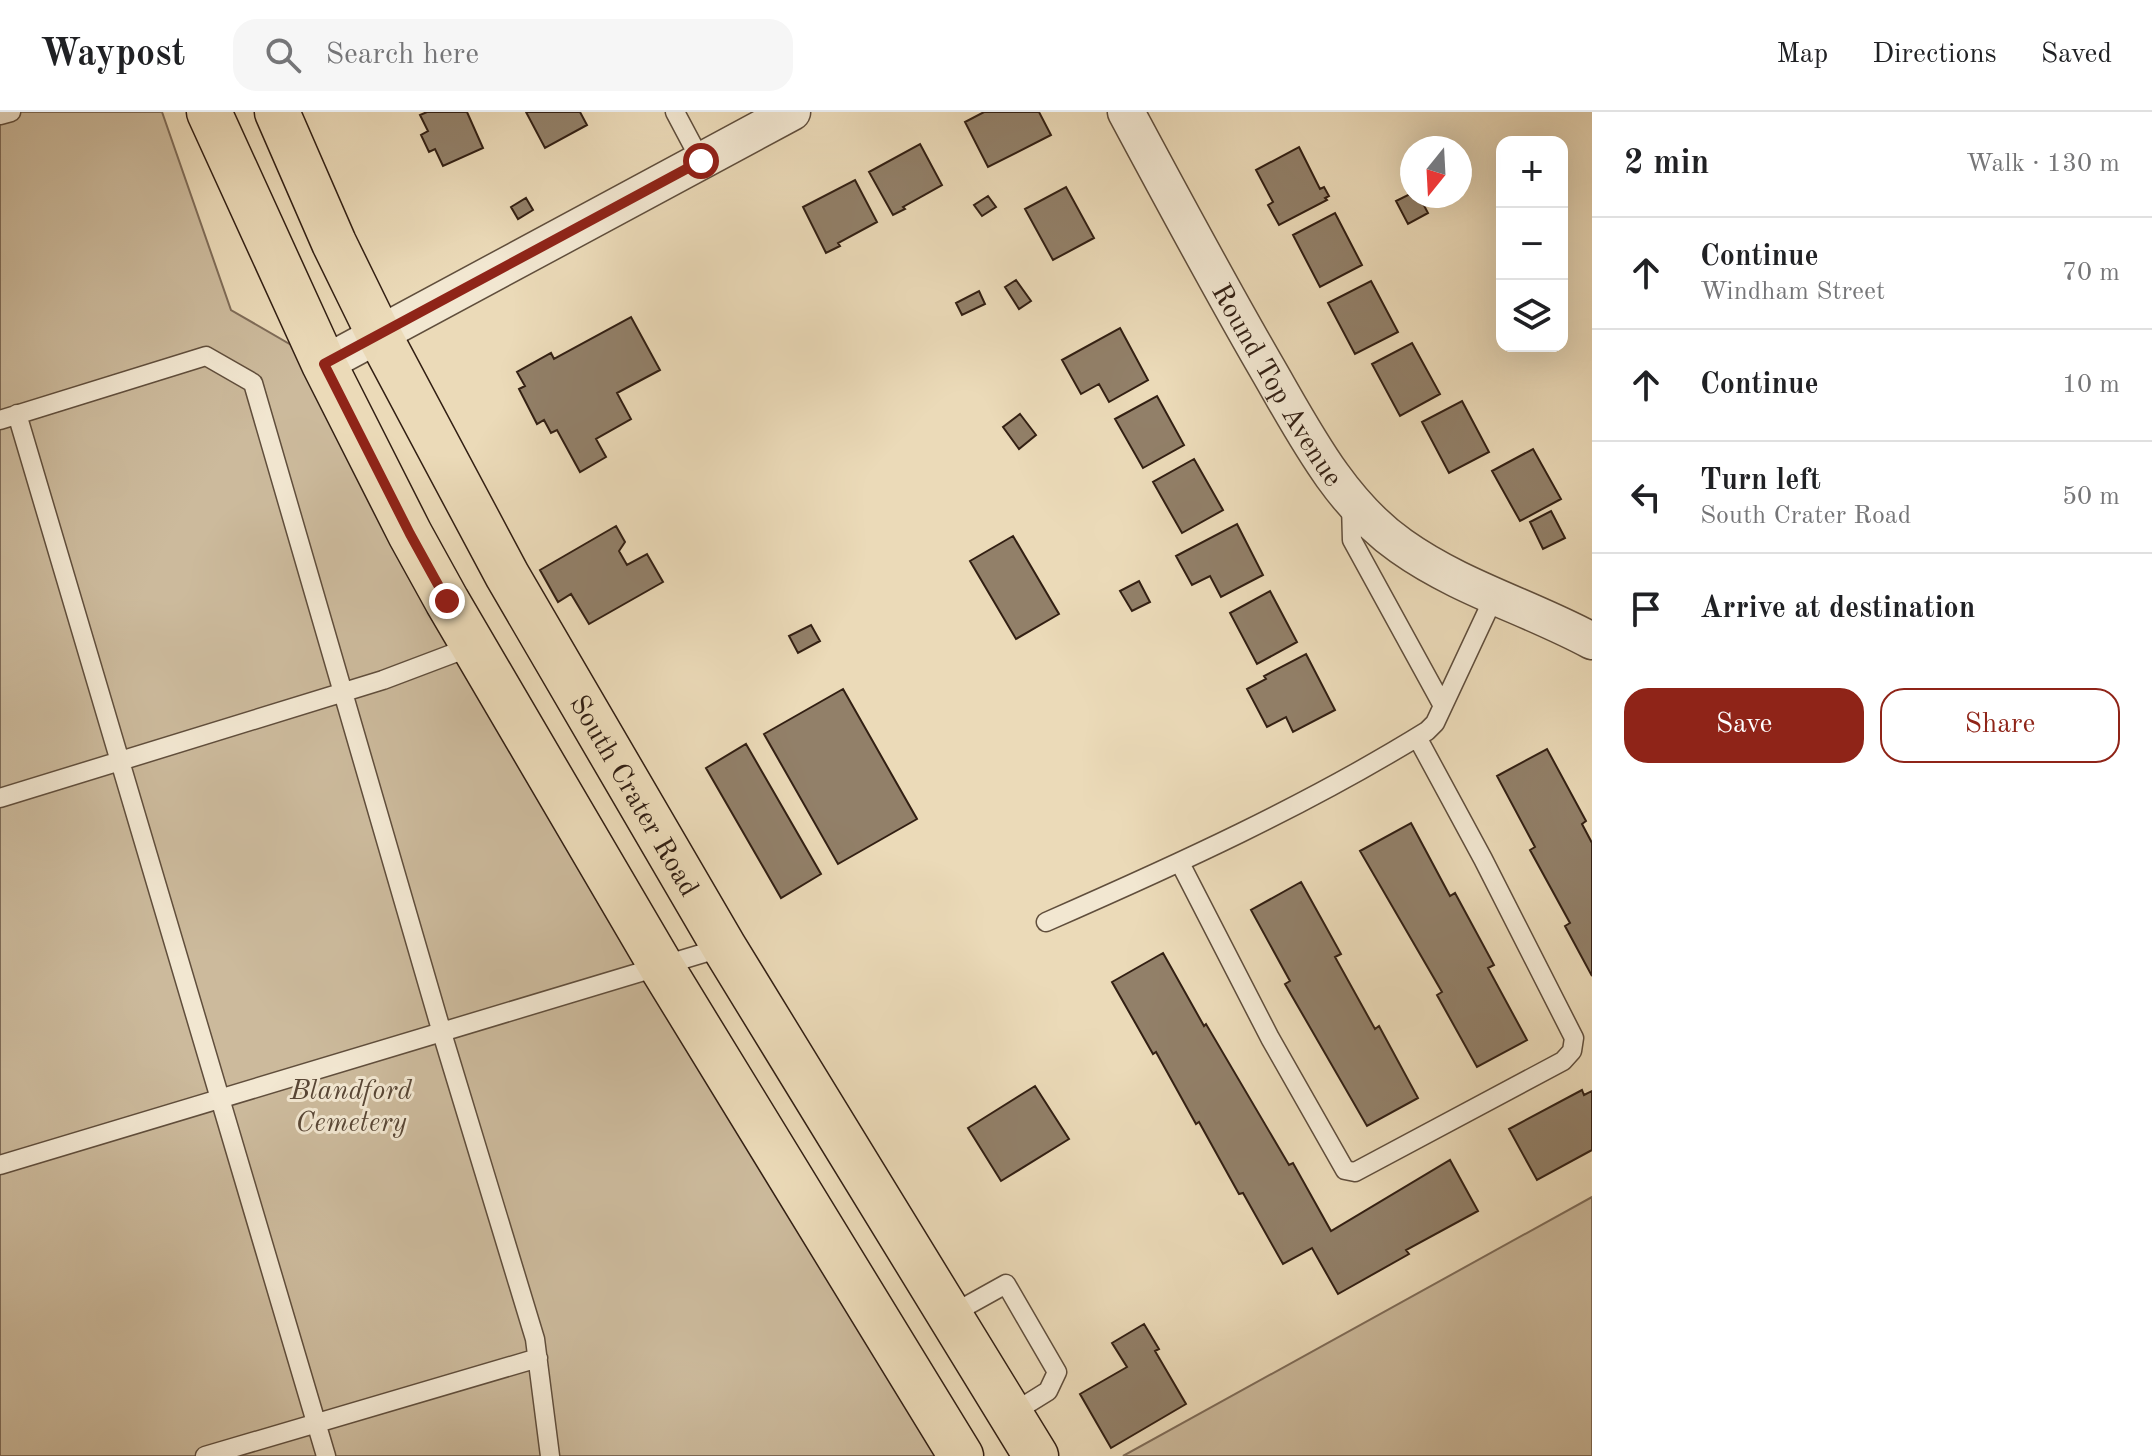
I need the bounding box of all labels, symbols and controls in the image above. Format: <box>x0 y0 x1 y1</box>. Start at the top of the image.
search box <box>233 19 793 91</box>
icon: search <box>261 33 305 77</box>
text: Waypost <box>40 36 185 74</box>
text: Search here <box>325 40 479 70</box>
text: Map <box>1776 41 1828 69</box>
text: Directions <box>1872 41 1997 69</box>
text: Saved <box>2041 41 2112 69</box>
north arrow <box>1400 136 1472 208</box>
map controls <box>1496 136 1568 352</box>
button: + <box>1496 136 1568 208</box>
route start <box>683 143 719 179</box>
text: 2 min <box>1624 147 1709 181</box>
text: Walk · 130 m <box>1966 151 2120 177</box>
button: − <box>1496 208 1568 280</box>
text: Continue <box>1700 242 1819 272</box>
icon: ahead <box>1624 251 1668 295</box>
text: 70 m <box>2062 260 2120 286</box>
text: Windham Street <box>1700 279 1885 305</box>
street label: Round Top Avenue <box>1205 280 1346 493</box>
button: layers <box>1496 280 1568 352</box>
icon: ahead <box>1624 363 1668 407</box>
text: Continue <box>1700 370 1819 400</box>
text: 10 m <box>2062 372 2120 398</box>
text: Turn left <box>1700 466 1821 496</box>
icon: left <box>1624 475 1668 519</box>
text: 50 m <box>2062 484 2120 510</box>
text: South Crater Road <box>1700 503 1911 529</box>
route end <box>429 583 465 619</box>
icon: arrive <box>1624 587 1668 631</box>
text: Arrive at destination <box>1700 594 1975 624</box>
button: Save <box>1624 688 1864 763</box>
button: Share <box>1880 688 2120 763</box>
street label: South Crater Road <box>563 691 702 902</box>
park label: Blandford Cemetery <box>289 1078 412 1138</box>

